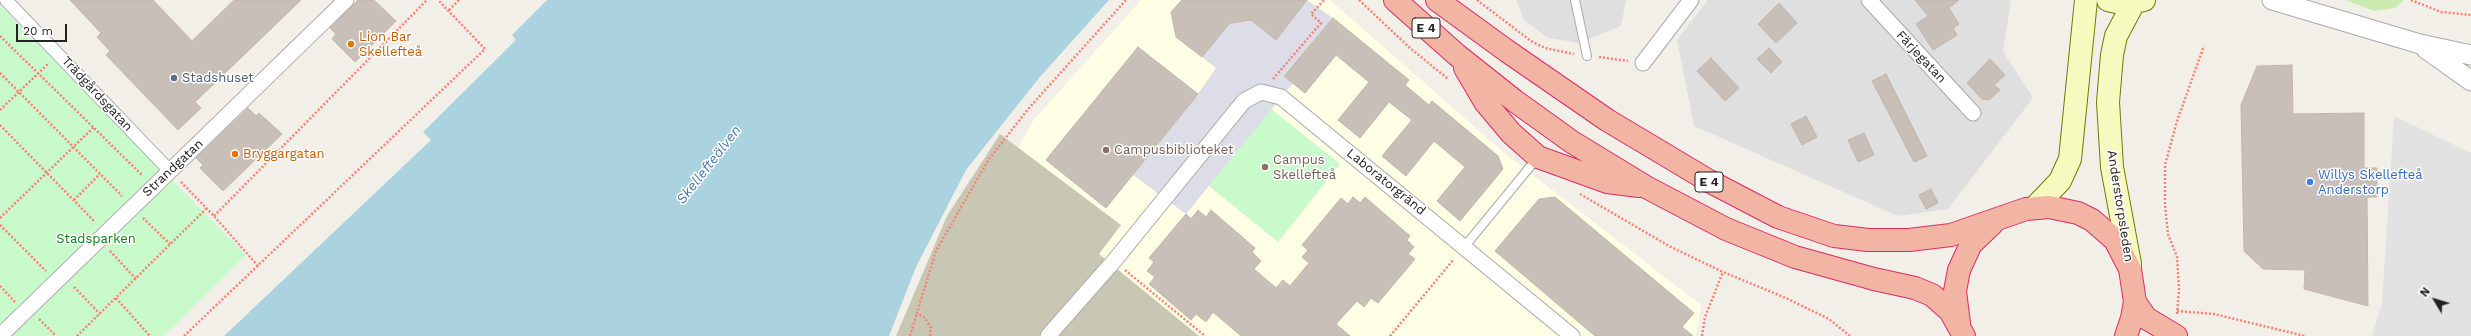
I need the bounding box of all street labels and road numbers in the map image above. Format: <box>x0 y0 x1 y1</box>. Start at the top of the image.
road number: E 4 <box>1412 18 1440 38</box>
street label: Färjegatan <box>1893 28 1949 86</box>
street label: Trädgårdsgatan <box>58 53 136 135</box>
street label: Strandgatan <box>139 136 207 200</box>
street label: Laboratorgränd <box>1343 145 1429 219</box>
street label: Anderstorpsleden <box>2103 149 2137 263</box>
road number: E 4 <box>1695 172 1723 192</box>

